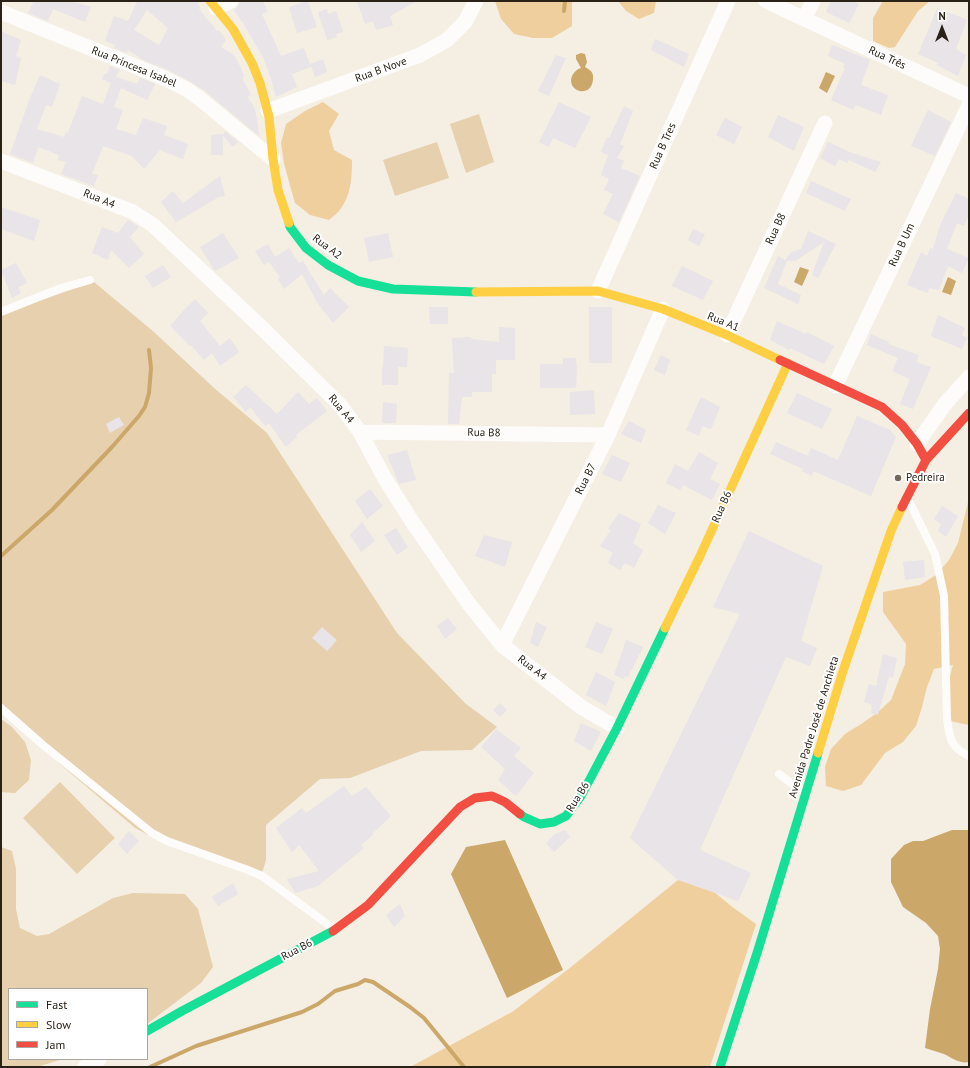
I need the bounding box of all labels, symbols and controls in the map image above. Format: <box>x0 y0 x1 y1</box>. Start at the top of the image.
north arrow <box>922 8 962 48</box>
text: N <box>938 9 946 23</box>
street label: Rua Princesa Isabel <box>90 44 178 90</box>
street label: Rua Três <box>866 44 908 72</box>
street label: Rua B Nove <box>353 55 409 85</box>
street label: Rua B Tres <box>647 121 679 171</box>
street label: Rua A4 <box>81 187 117 211</box>
street label: Rua B8 <box>763 211 789 247</box>
street label: Rua B Um <box>886 221 918 269</box>
street label: Rua A2 <box>310 232 344 262</box>
street label: Rua A1 <box>705 310 741 334</box>
street label: Rua A4 <box>325 392 357 426</box>
street label: Rua B8 <box>467 426 501 440</box>
street label: Rua B7 <box>573 461 599 497</box>
place label: Pedreira <box>906 471 945 485</box>
marker: Pedreira <box>893 473 903 483</box>
street label: Rua B6 <box>709 489 735 525</box>
street label: Rua A4 <box>515 653 549 683</box>
street label: Avenida Padre José de Anchieta <box>786 655 842 799</box>
street label: Rua B6 <box>564 779 592 815</box>
street label: Rua B6 <box>279 936 315 964</box>
legend <box>8 988 148 1060</box>
text: Fast <box>46 997 67 1012</box>
text: Slow <box>46 1017 71 1032</box>
text: Jam <box>46 1037 65 1052</box>

